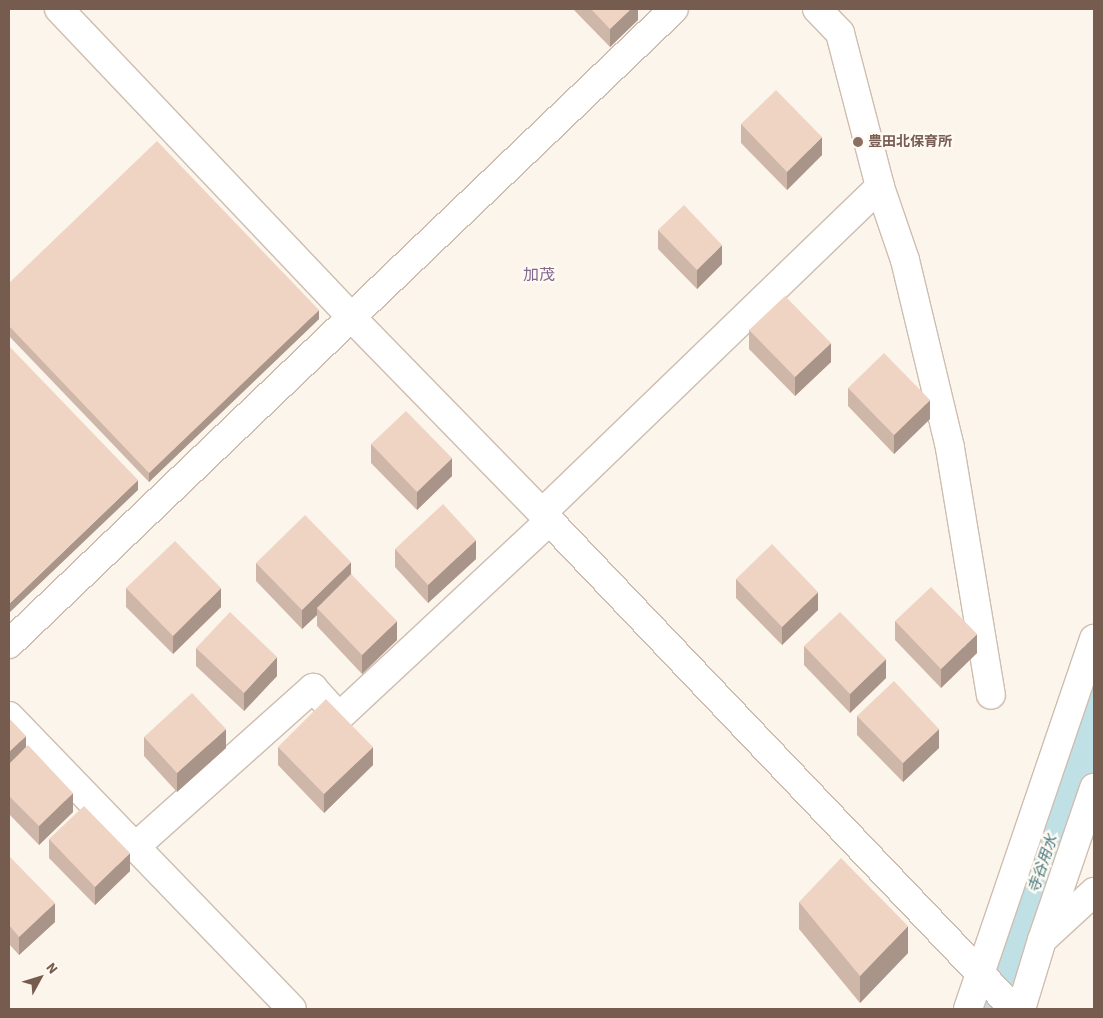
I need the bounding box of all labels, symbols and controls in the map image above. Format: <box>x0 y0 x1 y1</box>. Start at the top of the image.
place label: 豊田北保育所 <box>868 134 952 150</box>
marker: 豊田北保育所 <box>852 136 864 148</box>
district label: 加茂 <box>523 265 555 285</box>
water label: 寺谷用水 <box>1025 833 1061 895</box>
north arrow <box>15 953 65 1003</box>
text: N <box>41 959 62 978</box>

